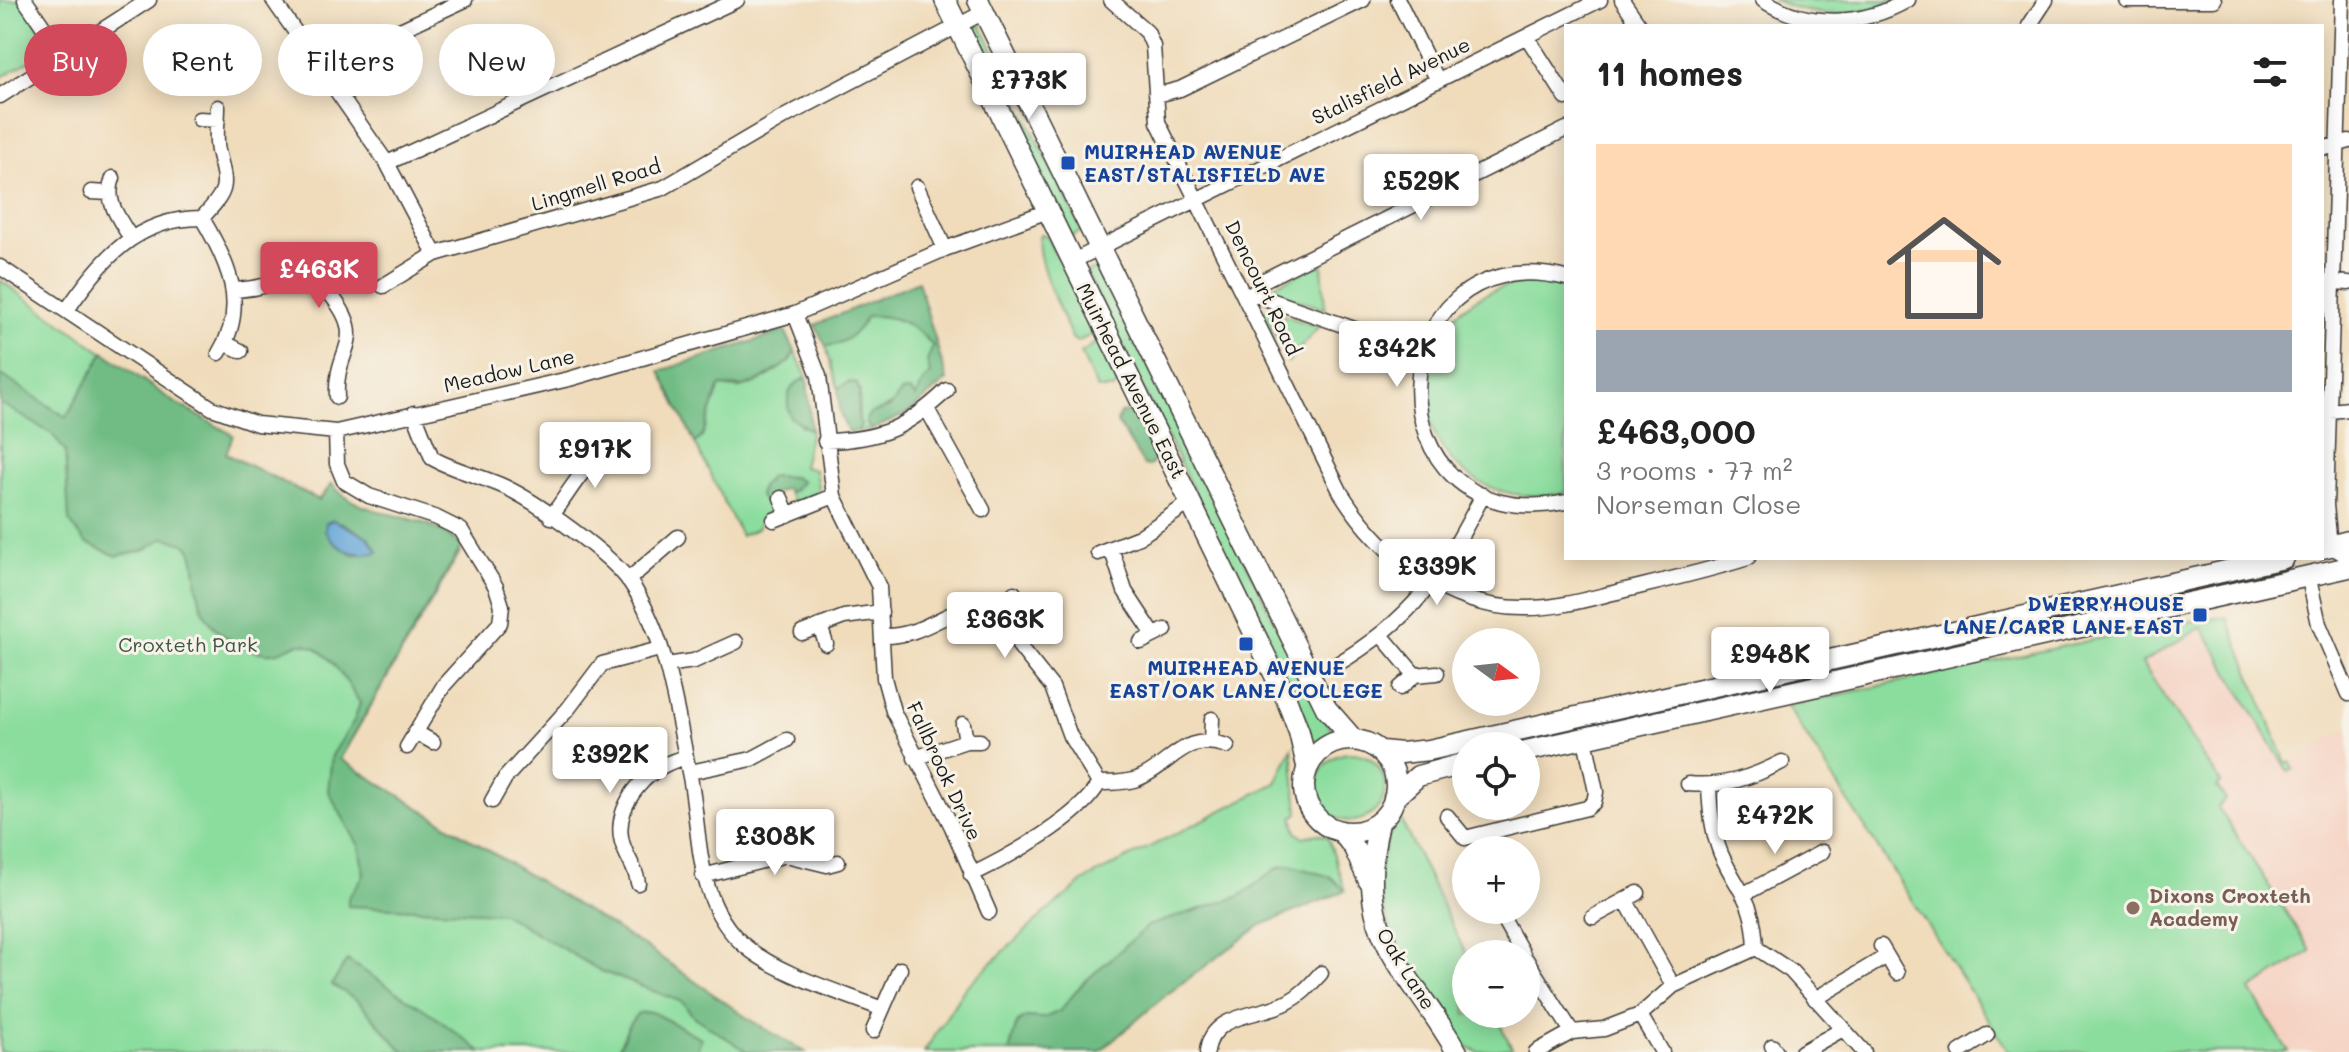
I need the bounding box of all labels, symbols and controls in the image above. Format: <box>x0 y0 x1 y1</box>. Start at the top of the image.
chip: Buy <box>24 24 127 96</box>
chip: Rent <box>143 24 262 96</box>
chip: Filters <box>278 24 423 96</box>
chip: New <box>439 24 555 96</box>
street label: Stalisfield Avenue <box>1307 31 1474 130</box>
text: 11 homes <box>1596 50 1743 95</box>
icon: filters <box>2248 50 2292 94</box>
pin: £773K <box>973 53 1085 121</box>
text: £773K <box>990 62 1068 96</box>
place label: MUIRHEAD AVENUE EAST/STALISFIELD AVE <box>1084 138 1325 187</box>
street label: Lingmell Road <box>528 152 664 216</box>
marker: MUIRHEAD AVENUE EAST/STALISFIELD AVE <box>1059 154 1077 172</box>
pin: £529K <box>1365 154 1477 222</box>
text: £529K <box>1382 163 1460 197</box>
icon: home <box>1872 196 2016 340</box>
street label: Dencourt Road <box>1220 216 1308 359</box>
pin: £463K <box>263 242 375 310</box>
text: £463K <box>278 251 360 285</box>
street label: Muirhead Avenue East <box>1071 278 1193 483</box>
pin: £342K <box>1341 321 1453 389</box>
text: £342K <box>1357 330 1437 364</box>
street label: Meadow Lane <box>441 342 577 398</box>
text: £463,000 <box>1596 408 1756 453</box>
pin: £917K <box>539 422 651 490</box>
text: £917K <box>558 431 632 465</box>
text: 3 rooms · 77 m² <box>1596 453 1793 487</box>
text: Norseman Close <box>1596 487 1801 521</box>
pin: £339K <box>1381 539 1493 607</box>
text: £339K <box>1397 548 1477 582</box>
place label: DWERRYHOUSE LANE/CARR LANE EAST <box>1943 590 2184 639</box>
pin: £363K <box>949 592 1061 660</box>
text: £363K <box>965 601 1045 635</box>
marker: DWERRYHOUSE LANE/CARR LANE EAST <box>2191 606 2209 624</box>
pin: £948K <box>1714 627 1826 695</box>
north arrow <box>1452 628 1540 716</box>
map controls <box>1452 628 1540 1028</box>
park label: Croxteth Park <box>118 631 258 657</box>
marker: MUIRHEAD AVENUE EAST/OAK LANE/COLLEGE <box>1237 635 1255 653</box>
text: £948K <box>1729 636 1811 670</box>
place label: MUIRHEAD AVENUE EAST/OAK LANE/COLLEGE <box>1109 654 1383 703</box>
street label: Fallbrook Drive <box>901 697 988 844</box>
pin: £392K <box>554 727 666 795</box>
button: locate <box>1452 732 1540 820</box>
text: £392K <box>570 736 650 770</box>
pin: £472K <box>1719 788 1831 856</box>
text: £472K <box>1736 797 1814 831</box>
pin: £308K <box>719 809 831 877</box>
text: £308K <box>734 818 816 852</box>
button: + <box>1452 836 1540 924</box>
place label: Dixons Croxteth Academy <box>2149 882 2311 931</box>
marker: Dixons Croxteth Academy <box>2124 899 2142 917</box>
street label: Oak Lane <box>1372 923 1442 1014</box>
button: − <box>1452 940 1540 1028</box>

